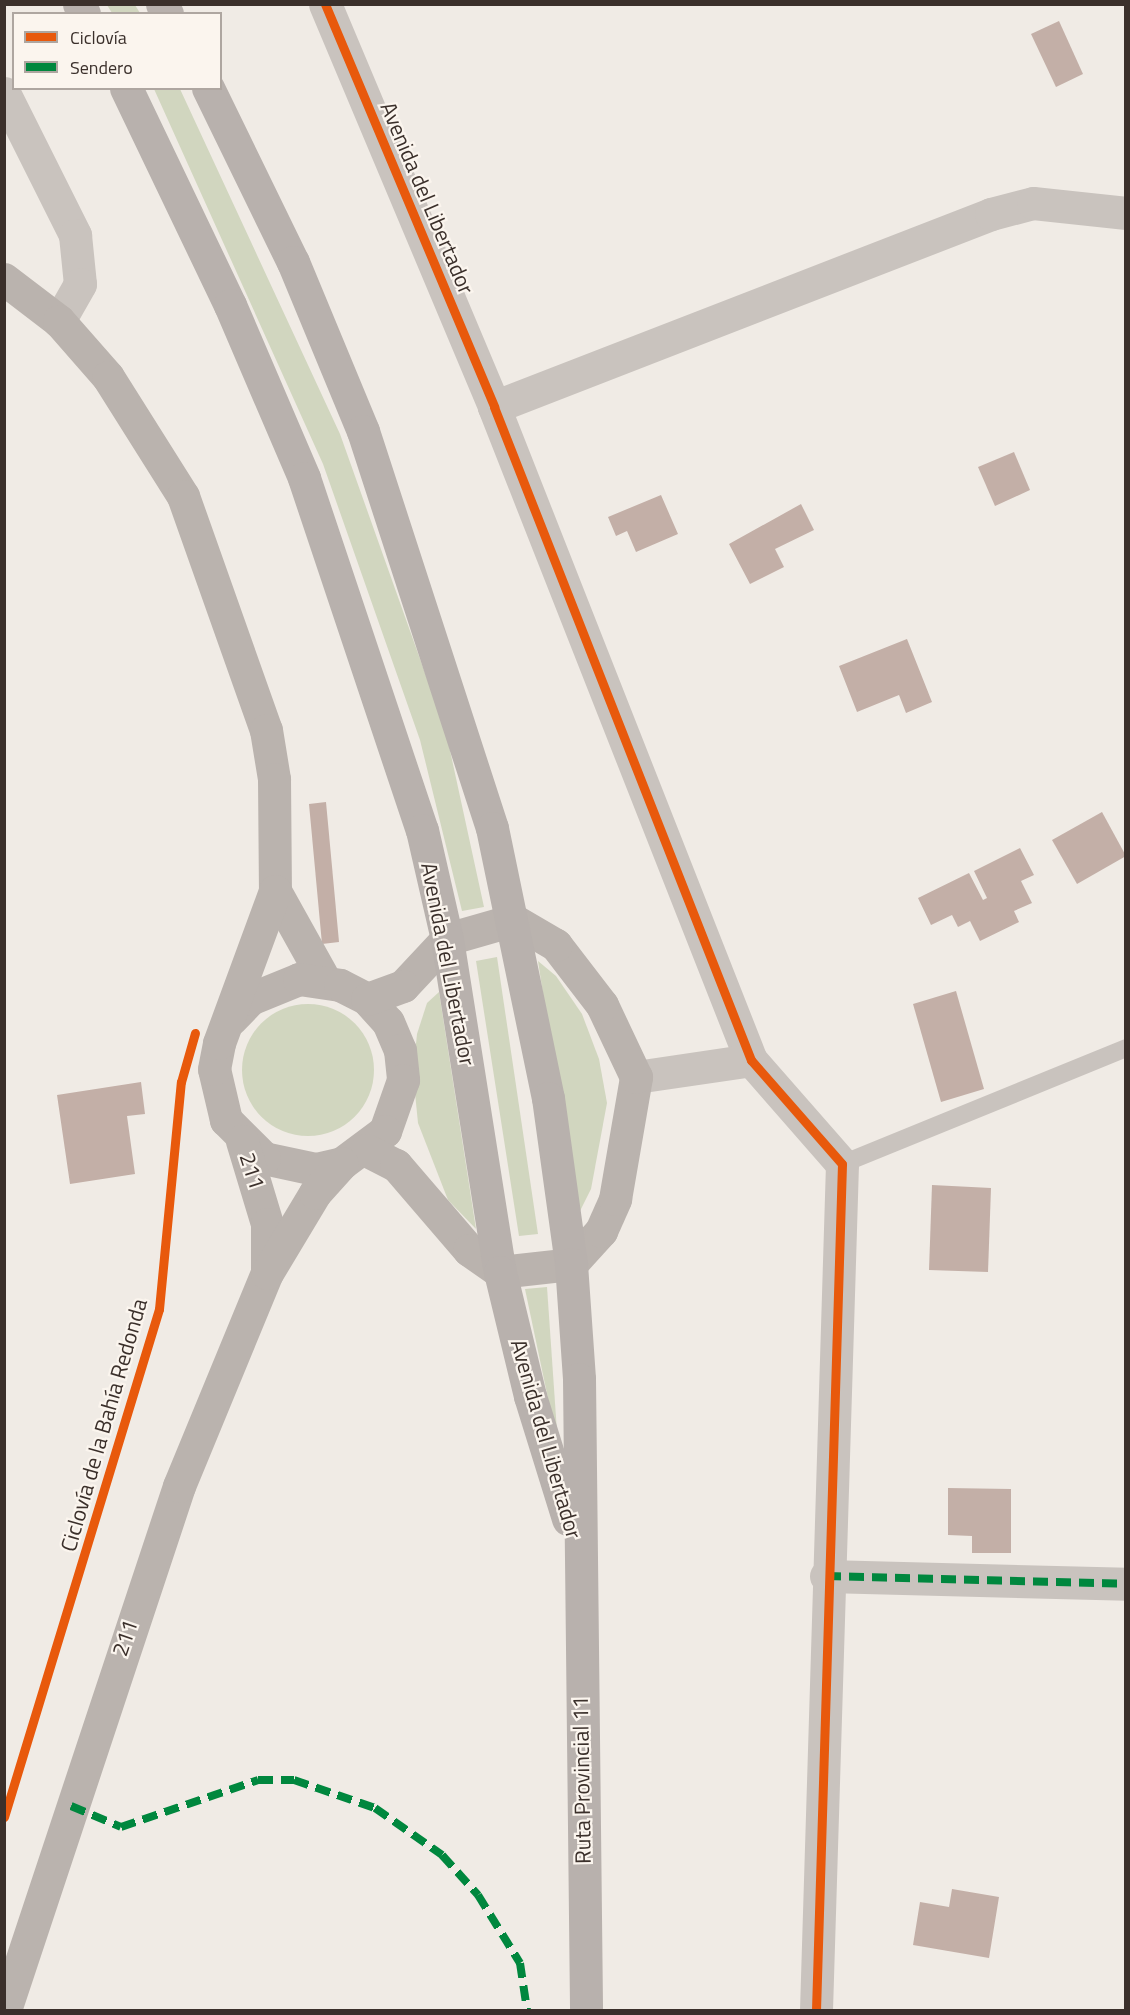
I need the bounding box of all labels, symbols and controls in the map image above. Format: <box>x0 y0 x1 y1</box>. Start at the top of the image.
legend <box>12 12 222 90</box>
text: Ciclovía <box>70 24 127 51</box>
text: Sendero <box>70 54 133 81</box>
street label: Avenida del Libertador <box>375 98 479 298</box>
street label: Avenida del Libertador <box>415 860 481 1068</box>
street label: 211 <box>234 1149 270 1193</box>
street label: Ciclovía de la Bahía Redonda <box>55 1295 153 1555</box>
street label: Avenida del Libertador <box>505 1336 587 1542</box>
street label: 211 <box>107 1616 143 1660</box>
street label: Ruta Provincial 11 <box>567 1696 597 1864</box>

